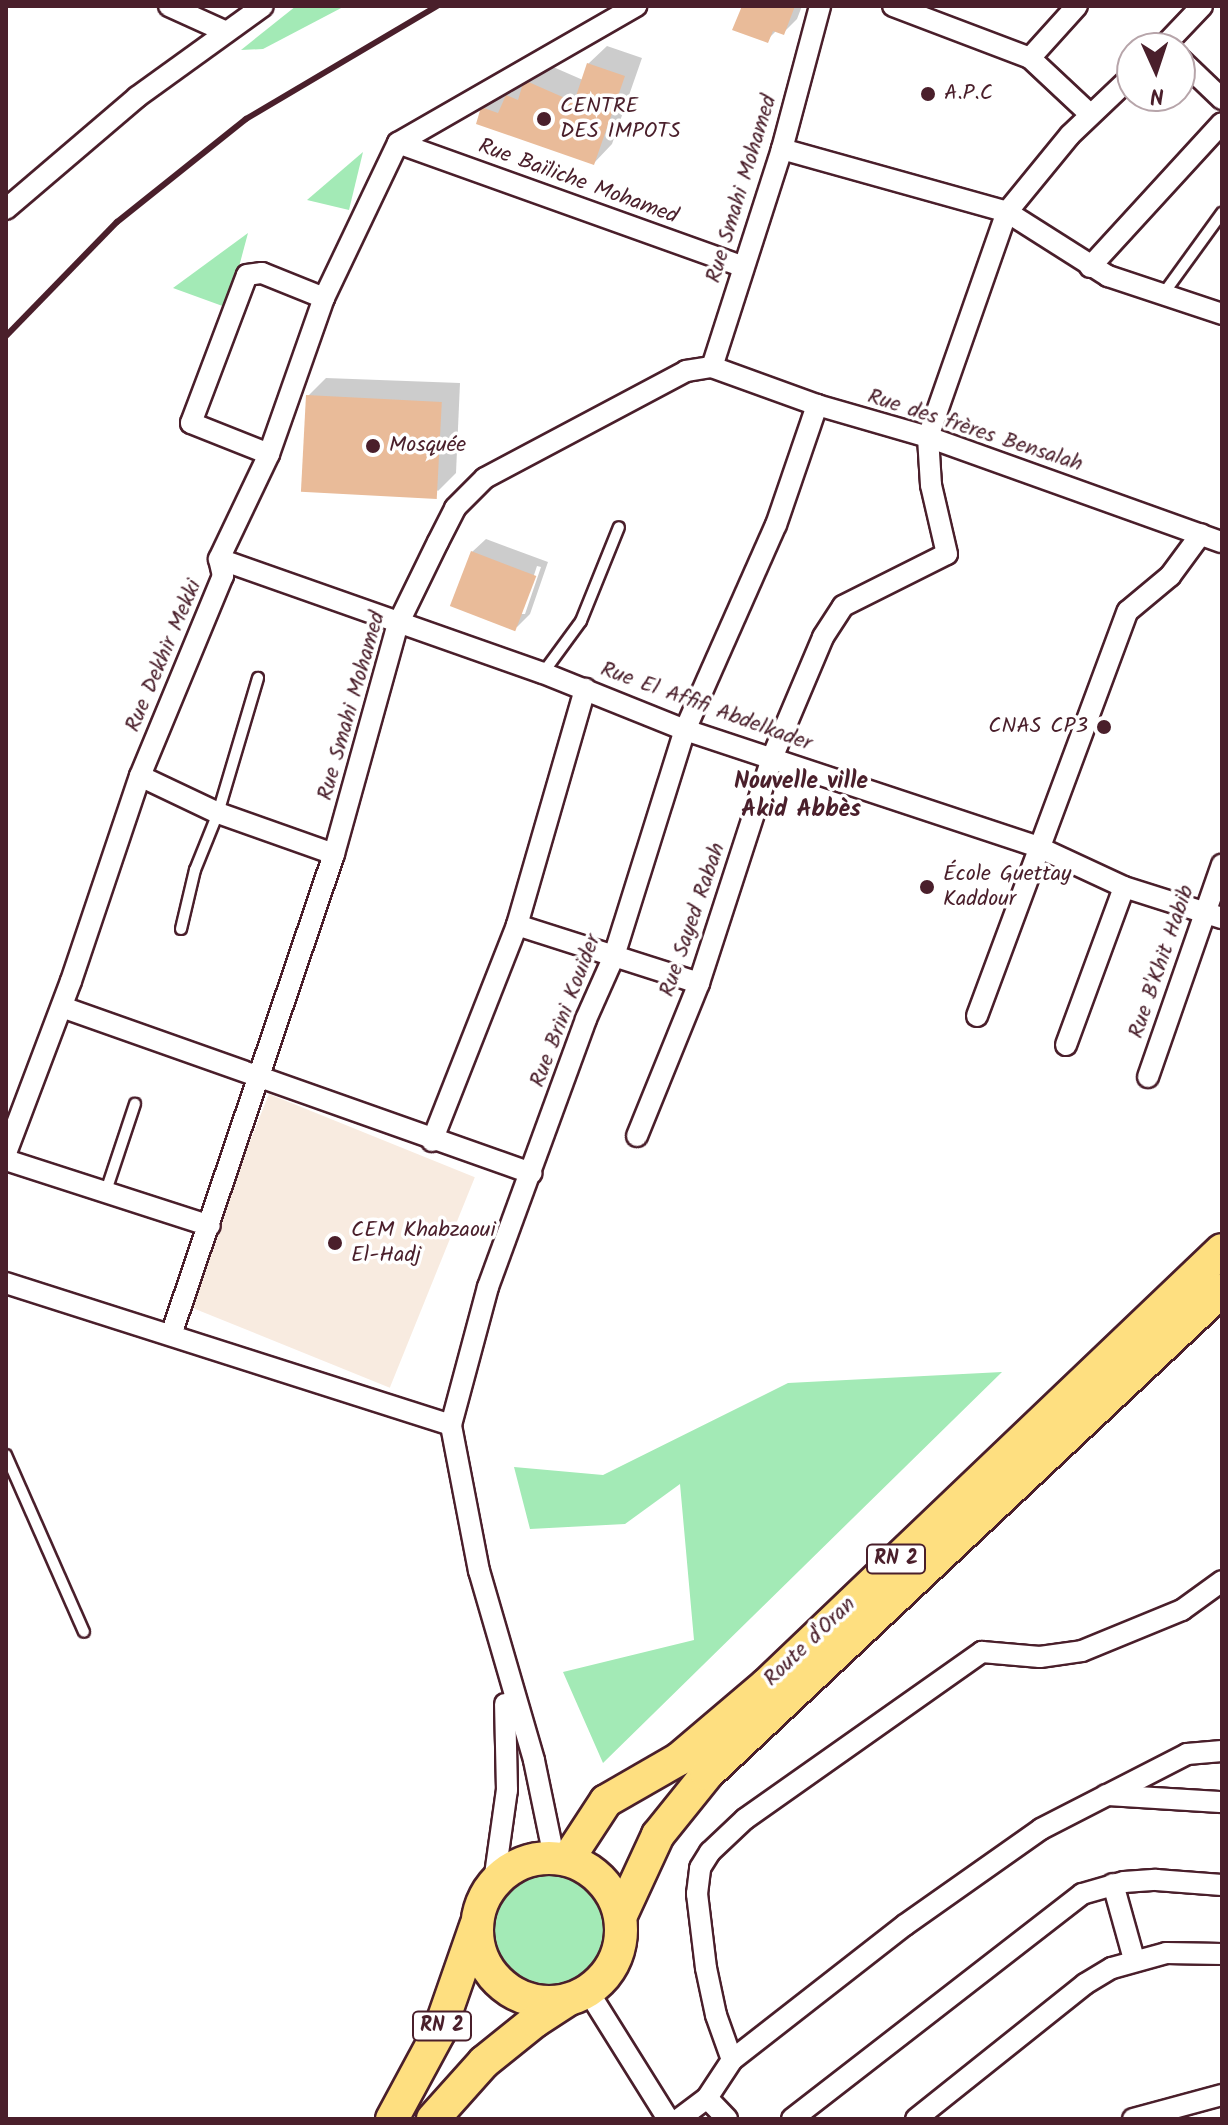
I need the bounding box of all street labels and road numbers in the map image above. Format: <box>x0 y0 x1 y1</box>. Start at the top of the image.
street label: Rue Smahi Mohamed <box>701 92 783 286</box>
street label: Rue Baïliche Mohamed <box>475 134 681 230</box>
street label: Rue des frères Bensalah <box>864 384 1086 478</box>
street label: Rue Dekhir Mekki <box>120 576 208 736</box>
street label: Rue Smahi Mohamed <box>312 608 392 804</box>
street label: Rue El Affifi Abdelkader <box>597 656 815 758</box>
street label: Rue Sayed Rabah <box>654 840 732 1000</box>
street label: Rue B'Khit Habib <box>1123 882 1201 1042</box>
street label: Rue Brini Kouider <box>525 931 607 1091</box>
road number: RN 2 <box>866 1543 926 1575</box>
street label: Route d'Oran <box>759 1592 861 1692</box>
road number: RN 2 <box>412 2010 472 2042</box>

